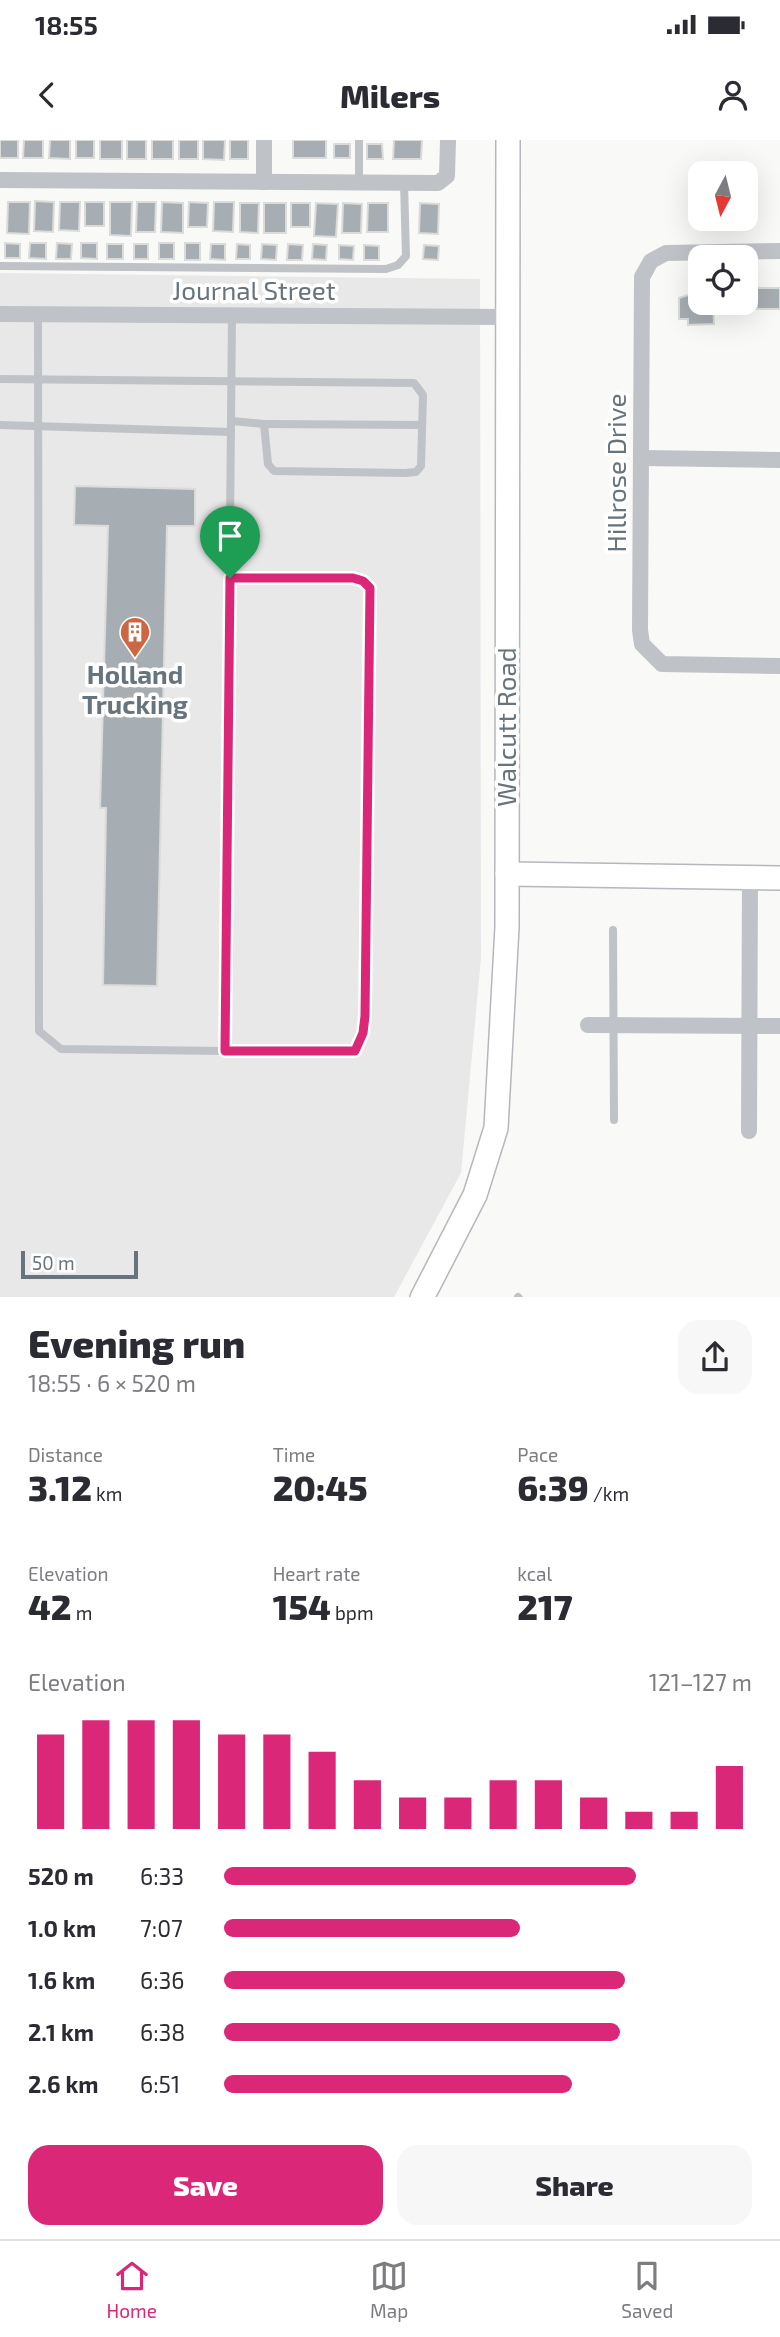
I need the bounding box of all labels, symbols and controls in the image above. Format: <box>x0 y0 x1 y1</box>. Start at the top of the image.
text: 18:55 <box>35 9 98 40</box>
icon: back <box>28 76 66 114</box>
text: Milers <box>340 76 440 114</box>
icon: person <box>714 76 752 114</box>
north arrow <box>688 161 758 231</box>
map controls <box>688 161 758 315</box>
button: locate <box>688 245 758 315</box>
street label: Journal Street <box>172 274 336 305</box>
street label: Hillrose Drive <box>600 394 631 552</box>
pin <box>200 506 260 578</box>
icon: arrive <box>211 517 249 555</box>
building icon: Holland Trucking <box>118 615 152 659</box>
street label: Walcutt Road <box>490 647 521 807</box>
place label: Holland Trucking <box>82 658 188 719</box>
scale bar <box>21 1248 138 1280</box>
text: 50 m <box>32 1251 75 1274</box>
text: Evening run <box>28 1320 245 1366</box>
button: share <box>678 1320 752 1394</box>
text: 18:55 · 6 × 520 m <box>28 1369 196 1397</box>
text: Distance <box>28 1443 103 1466</box>
text: Time <box>273 1443 315 1466</box>
text: Pace <box>517 1443 558 1466</box>
text: 3.12 <box>28 1466 92 1508</box>
text: 20:45 <box>273 1466 368 1508</box>
text: 6:39 <box>517 1466 589 1508</box>
text: km <box>92 1482 122 1505</box>
text: /km <box>589 1482 629 1505</box>
text: Elevation <box>28 1562 109 1585</box>
text: Heart rate <box>273 1562 361 1585</box>
text: kcal <box>517 1562 552 1585</box>
text: 42 <box>28 1585 71 1627</box>
text: 154 <box>273 1585 331 1627</box>
text: 217 <box>517 1585 573 1627</box>
text: m <box>71 1601 92 1624</box>
text: bpm <box>331 1601 374 1624</box>
text: Elevation <box>28 1668 126 1696</box>
text: 121–127 m <box>649 1668 752 1696</box>
text: 520 m <box>28 1862 94 1890</box>
text: 6:33 <box>140 1862 184 1890</box>
text: 1.0 km <box>28 1914 96 1942</box>
text: 7:07 <box>140 1914 183 1942</box>
text: 1.6 km <box>28 1966 95 1994</box>
text: 6:36 <box>140 1966 185 1994</box>
text: 2.1 km <box>28 2018 94 2046</box>
text: 6:38 <box>140 2018 185 2046</box>
text: 2.6 km <box>28 2070 99 2098</box>
text: 6:51 <box>140 2070 180 2098</box>
button: Save <box>28 2145 383 2225</box>
button: Share <box>397 2145 752 2225</box>
tab: Home <box>107 2257 157 2322</box>
tab: Map <box>370 2257 408 2322</box>
tab: Saved <box>621 2257 673 2322</box>

